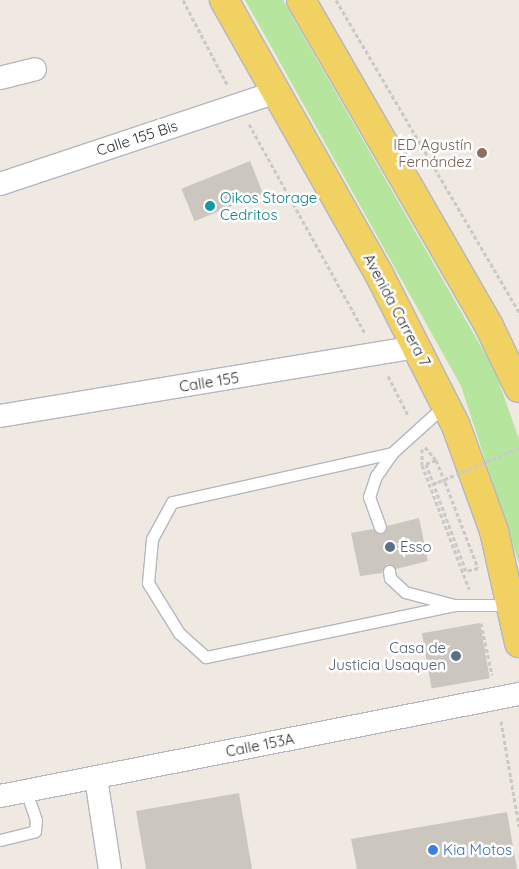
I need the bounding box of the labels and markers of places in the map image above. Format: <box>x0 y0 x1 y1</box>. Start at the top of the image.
place label: IED Agustín Fernández <box>393 135 472 170</box>
marker: IED Agustín Fernández <box>476 147 488 159</box>
place label: Oikos Storage Cedritos <box>220 188 317 223</box>
marker: Oikos Storage Cedritos <box>204 200 216 212</box>
place label: Esso <box>400 538 432 556</box>
marker: Esso <box>384 541 396 553</box>
place label: Casa de Justicia Usaquen <box>328 638 446 673</box>
marker: Casa de Justicia Usaquen <box>450 650 462 662</box>
place label: Kia Motos <box>443 841 512 859</box>
marker: Kia Motos <box>427 844 439 856</box>

